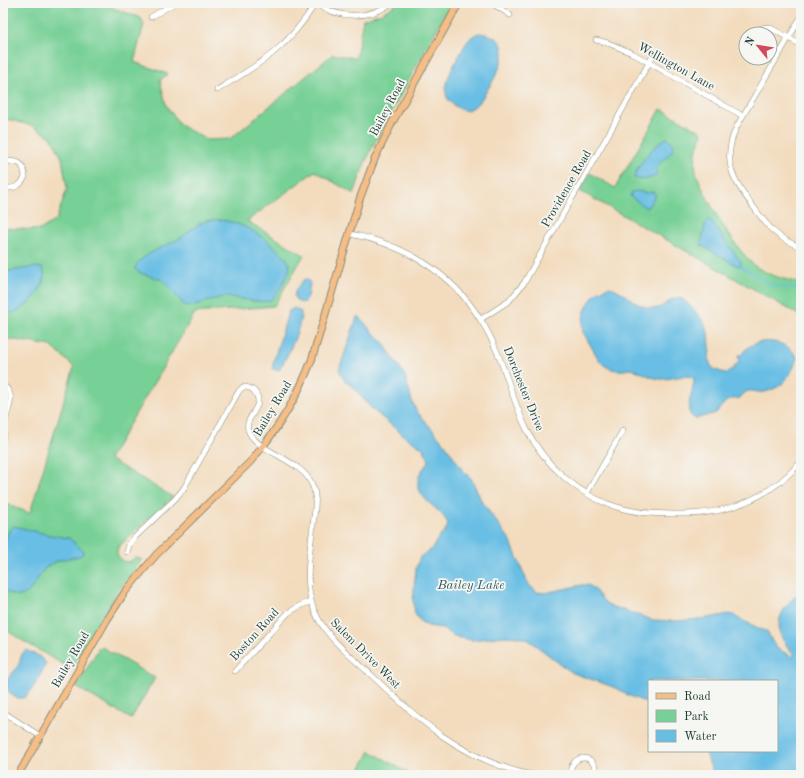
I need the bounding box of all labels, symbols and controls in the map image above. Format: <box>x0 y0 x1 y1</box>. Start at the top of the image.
north arrow <box>738 26 778 66</box>
text: N <box>744 35 758 48</box>
street label: Wellington Lane <box>636 41 717 93</box>
street label: Bailey Road <box>368 78 408 138</box>
street label: Providence Road <box>540 148 594 230</box>
street label: Dorchester Drive <box>501 345 546 433</box>
street label: Bailey Road <box>252 379 294 439</box>
water label: Bailey Lake <box>436 579 505 592</box>
street label: Boston Road <box>228 606 282 664</box>
street label: Salem Drive West <box>328 617 402 691</box>
street label: Bailey Road <box>50 630 92 690</box>
legend <box>648 680 778 752</box>
text: Road <box>684 691 711 703</box>
text: Park <box>684 711 709 723</box>
text: Water <box>684 731 717 743</box>

